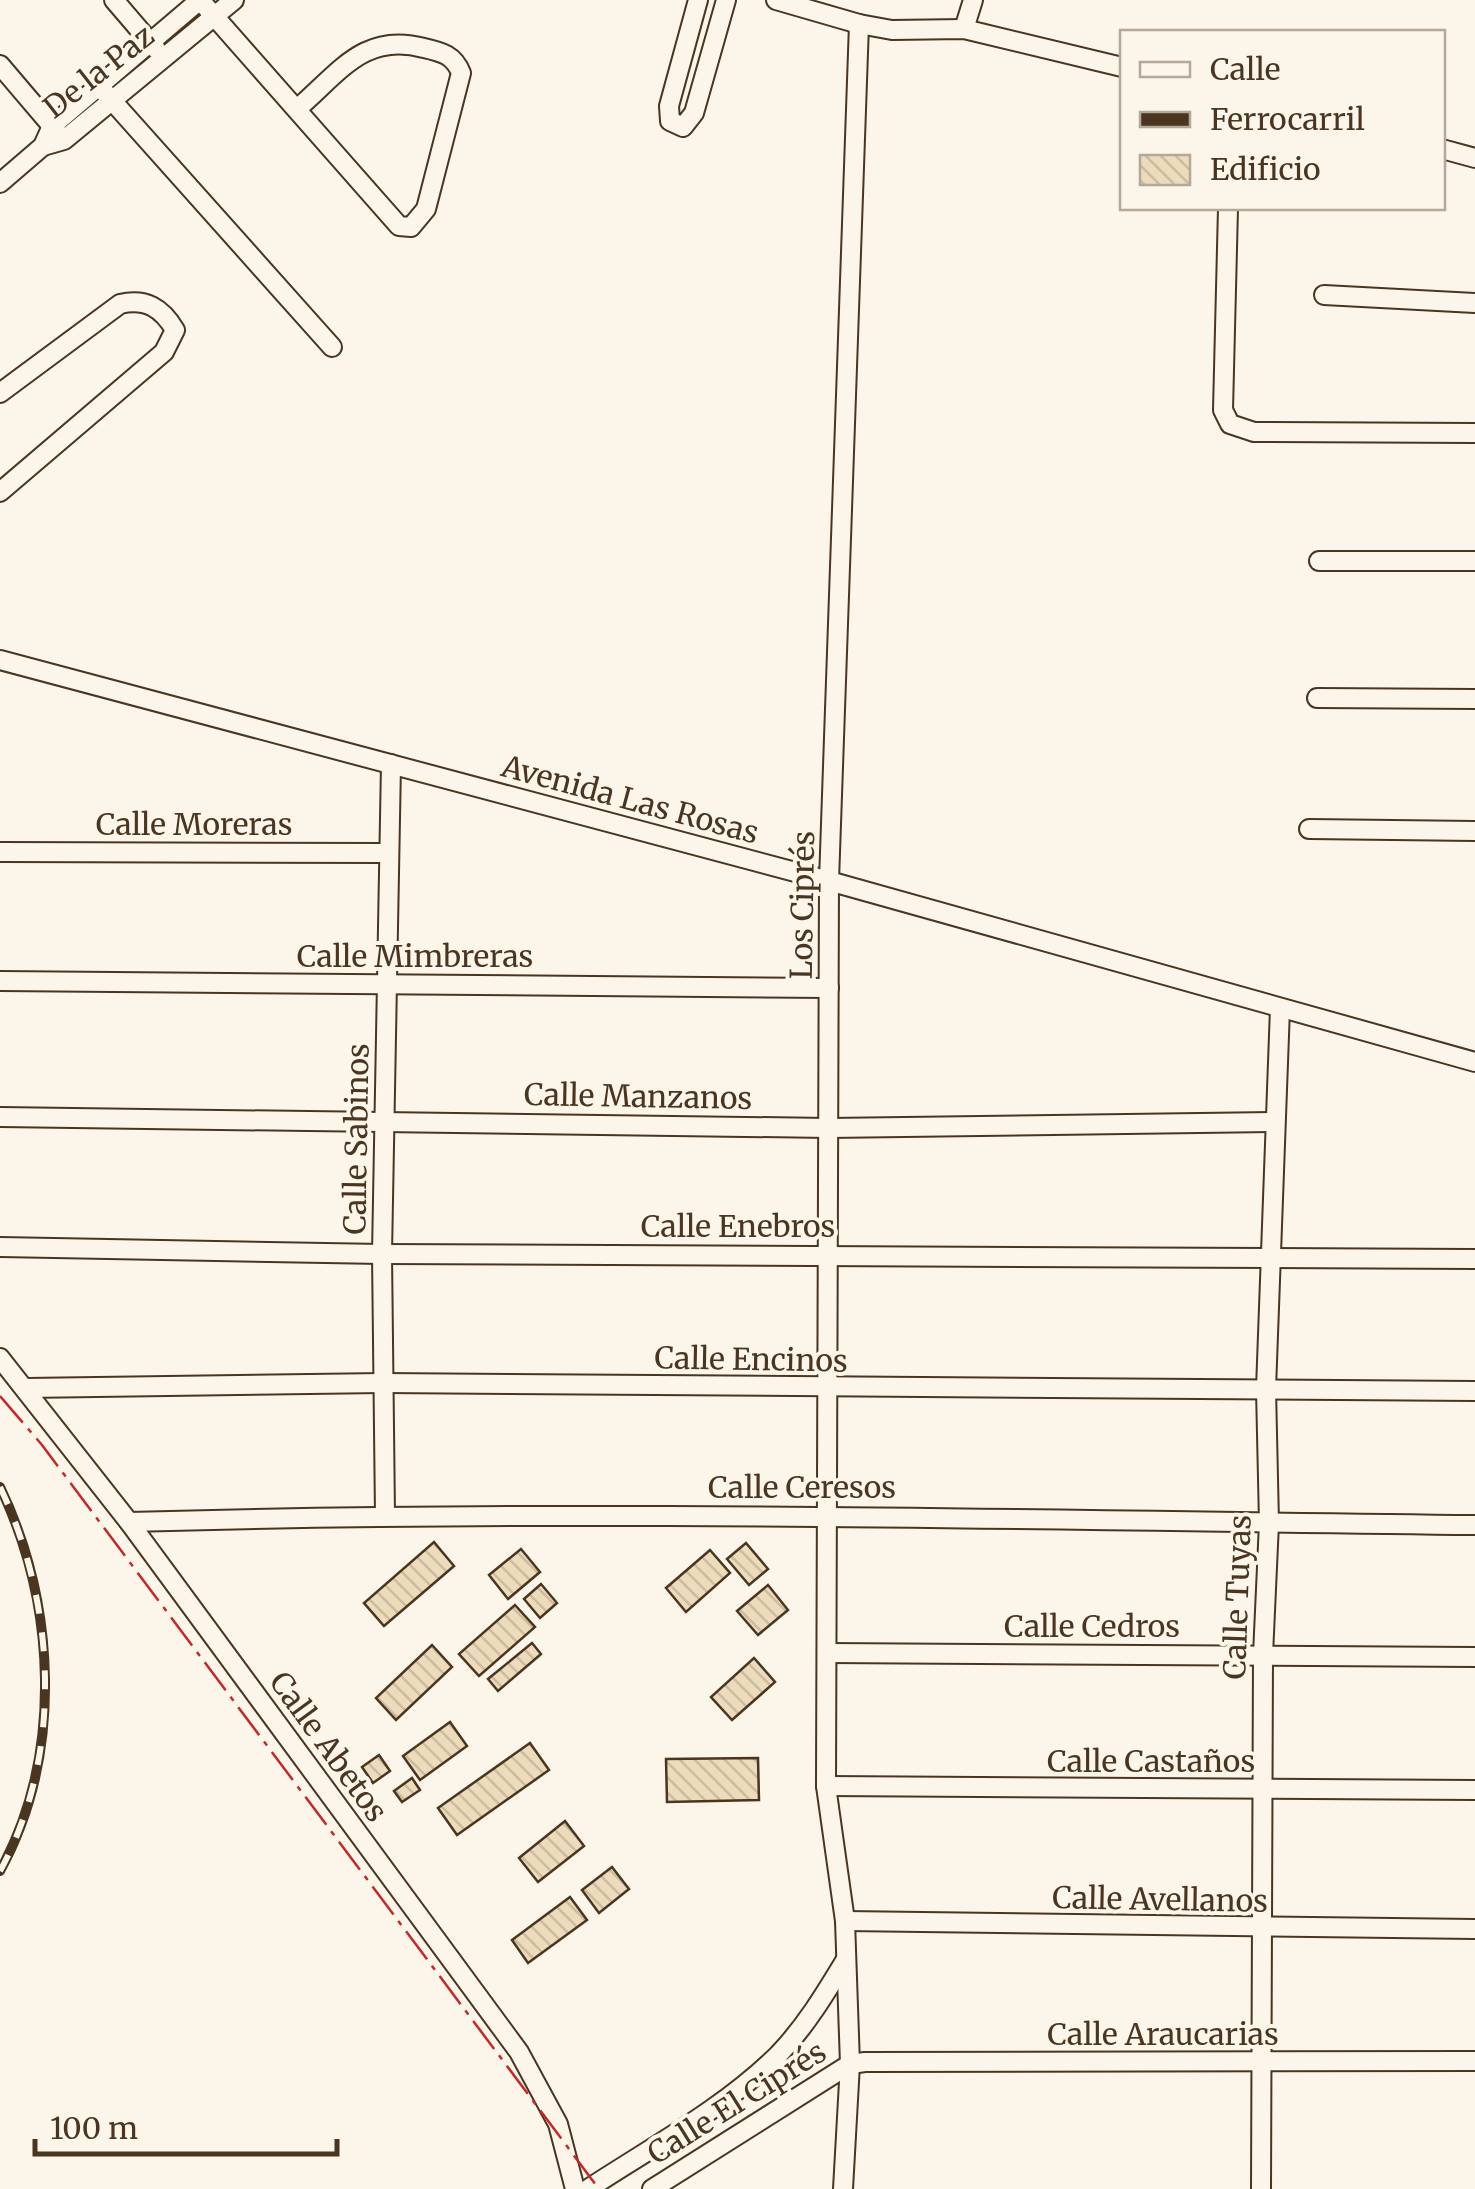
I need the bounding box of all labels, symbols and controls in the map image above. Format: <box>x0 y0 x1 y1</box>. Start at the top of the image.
street label: De la Paz <box>36 16 161 126</box>
legend <box>1120 30 1445 210</box>
text: Calle <box>1210 50 1280 88</box>
text: Ferrocarril <box>1210 100 1365 138</box>
text: Edificio <box>1210 150 1321 188</box>
street label: Avenida Las Rosas <box>497 746 763 852</box>
street label: Calle Moreras <box>96 805 292 843</box>
street label: Los Ciprés <box>782 830 822 980</box>
street label: Calle Mimbreras <box>297 937 533 975</box>
street label: Calle Sabinos <box>335 1043 377 1235</box>
street label: Calle Manzanos <box>524 1075 752 1117</box>
street label: Calle Enebros <box>641 1207 835 1245</box>
street label: Calle Encinos <box>654 1338 848 1380</box>
street label: Calle Ceresos <box>708 1468 896 1506</box>
street label: Calle Tuyas <box>1215 1514 1259 1680</box>
street label: Calle Cedros <box>1004 1607 1180 1645</box>
street label: Calle Abetos <box>262 1664 396 1829</box>
street label: Calle Castaños <box>1047 1742 1255 1780</box>
street label: Calle Avellanos <box>1052 1878 1268 1920</box>
street label: Calle Araucarias <box>1047 2015 1279 2053</box>
street label: Calle El Ciprés <box>640 2032 833 2172</box>
scale bar <box>35 2094 338 2156</box>
text: 100 m <box>50 2109 138 2147</box>

